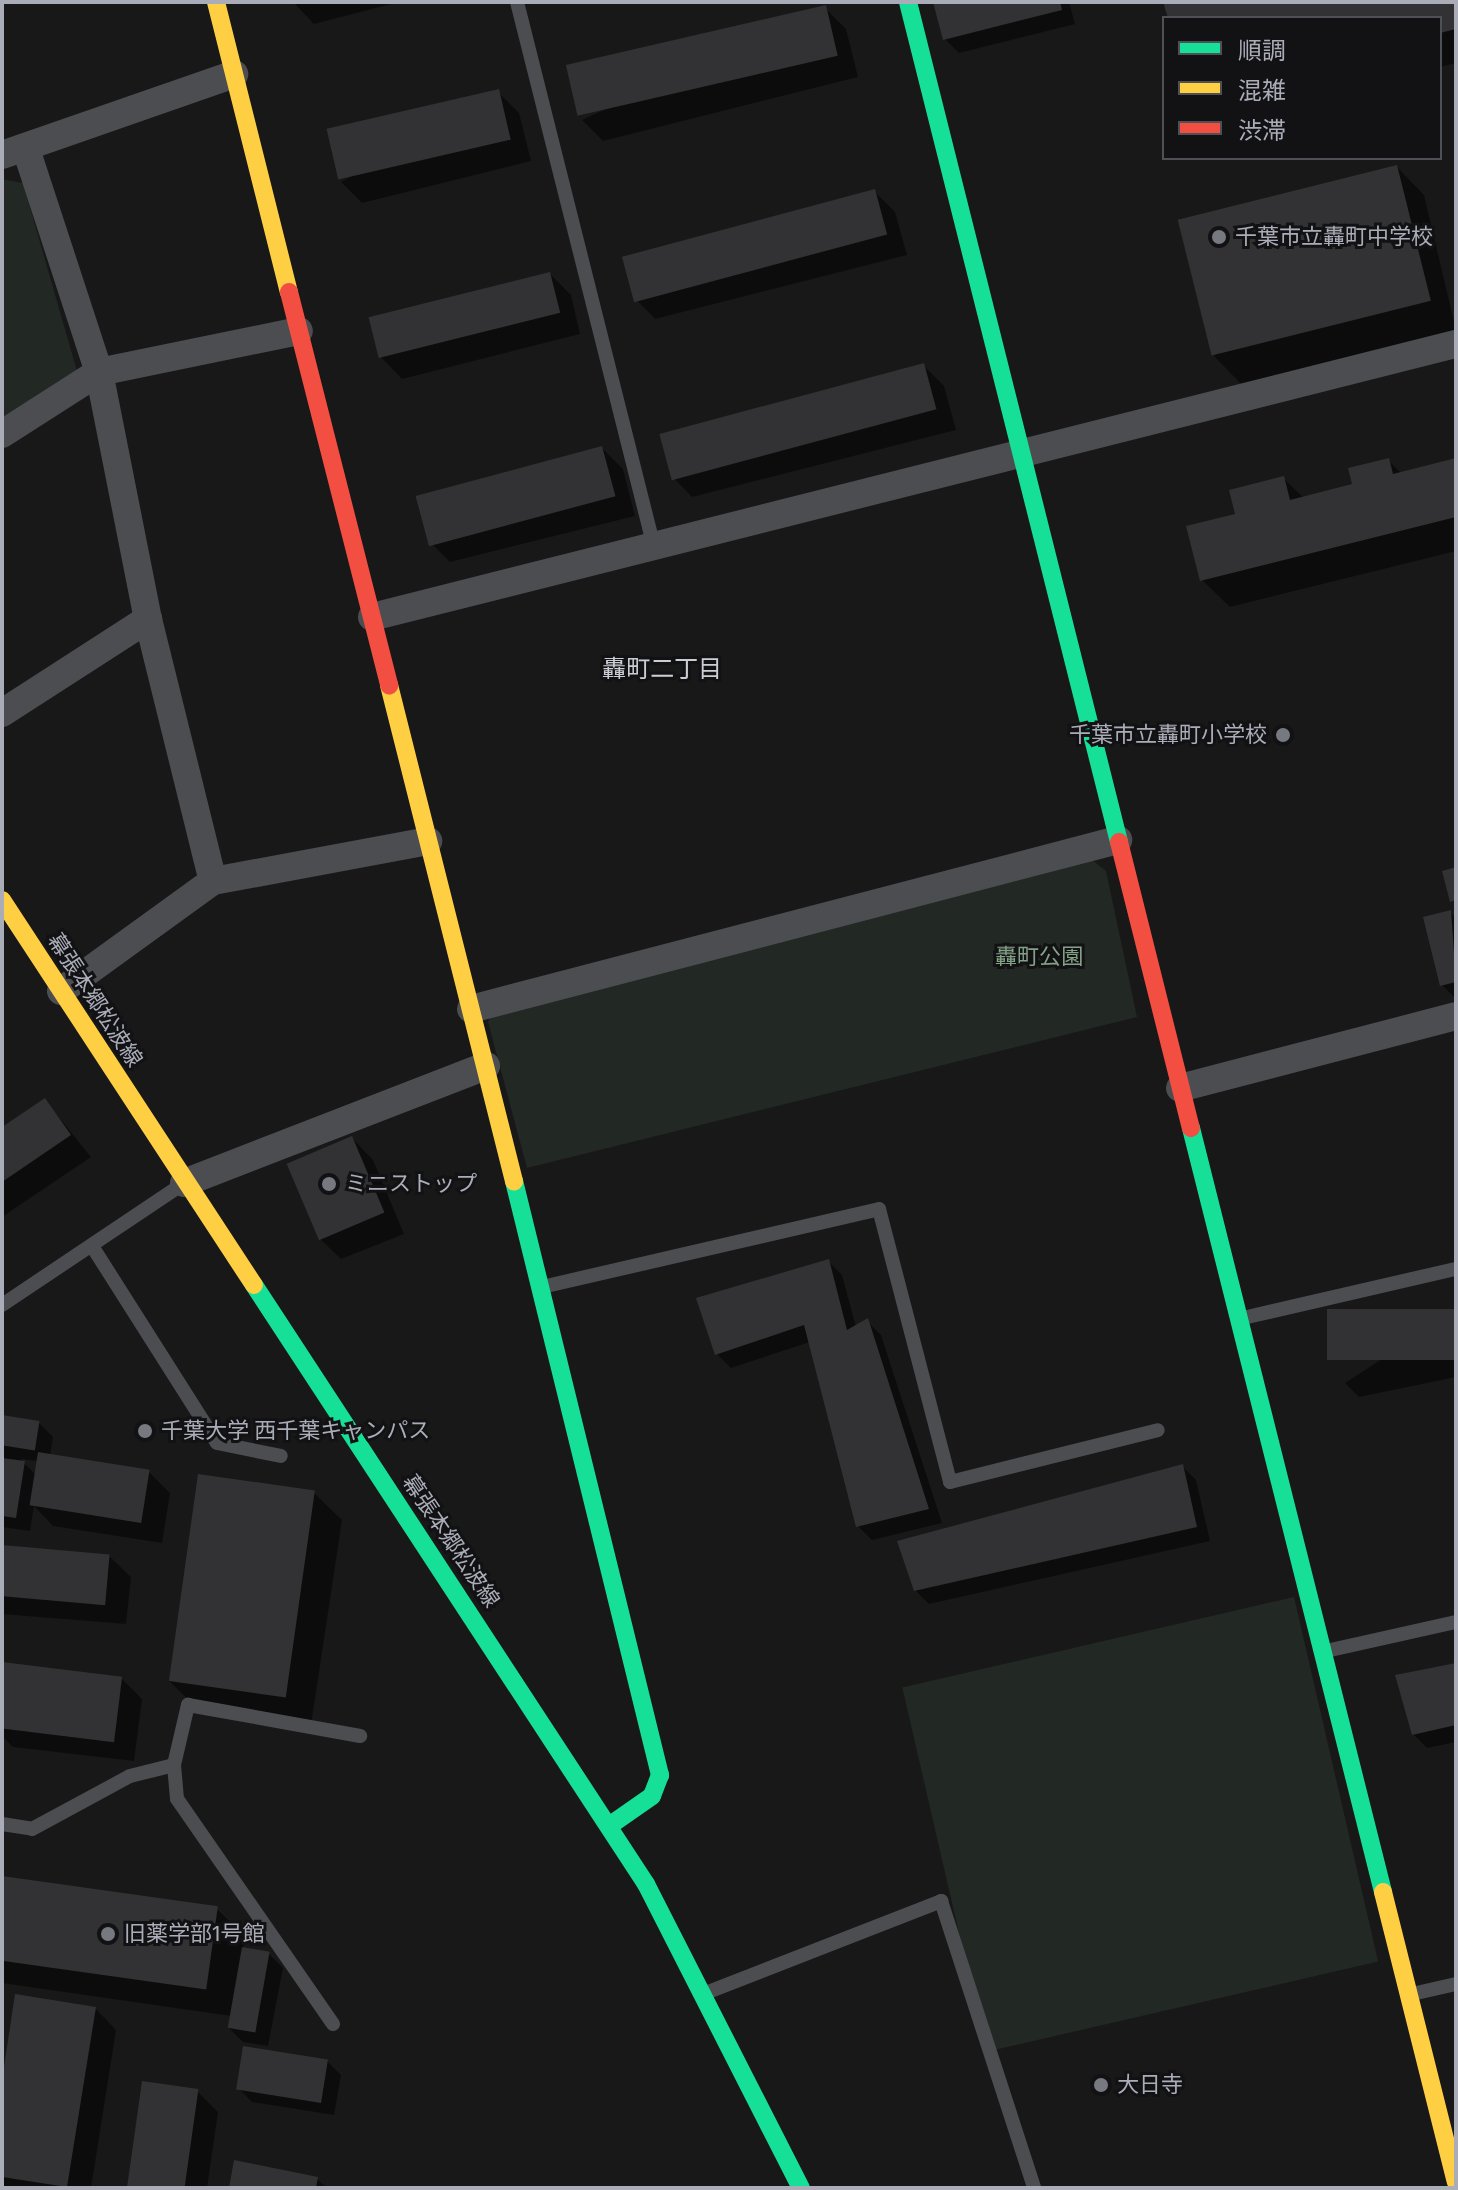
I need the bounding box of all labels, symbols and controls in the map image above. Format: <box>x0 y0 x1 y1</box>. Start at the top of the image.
legend <box>1162 16 1442 160</box>
text: 順調 <box>1238 37 1286 65</box>
text: 混雑 <box>1238 77 1286 105</box>
text: 渋滞 <box>1238 117 1286 145</box>
place label: 千葉市立轟町中学校 <box>1235 224 1433 250</box>
marker: 千葉市立轟町中学校 <box>1210 228 1228 246</box>
district label: 轟町二丁目 <box>602 656 722 684</box>
place label: 千葉市立轟町小学校 <box>1069 722 1267 748</box>
marker: 千葉市立轟町小学校 <box>1274 726 1292 744</box>
street label: 幕張本郷松波線 <box>42 928 148 1072</box>
park label: 轟町公園 <box>995 944 1083 970</box>
place label: ミニストップ <box>345 1171 477 1197</box>
marker: ミニストップ <box>320 1175 338 1193</box>
place label: 千葉大学 西千葉キャンパス <box>161 1418 430 1444</box>
marker: 千葉大学 西千葉キャンパス <box>136 1422 154 1440</box>
street label: 幕張本郷松波線 <box>397 1470 505 1612</box>
place label: 旧薬学部1号館 <box>124 1921 265 1947</box>
marker: 旧薬学部1号館 <box>99 1925 117 1943</box>
place label: 大日寺 <box>1117 2072 1183 2098</box>
marker: 大日寺 <box>1092 2076 1110 2094</box>

